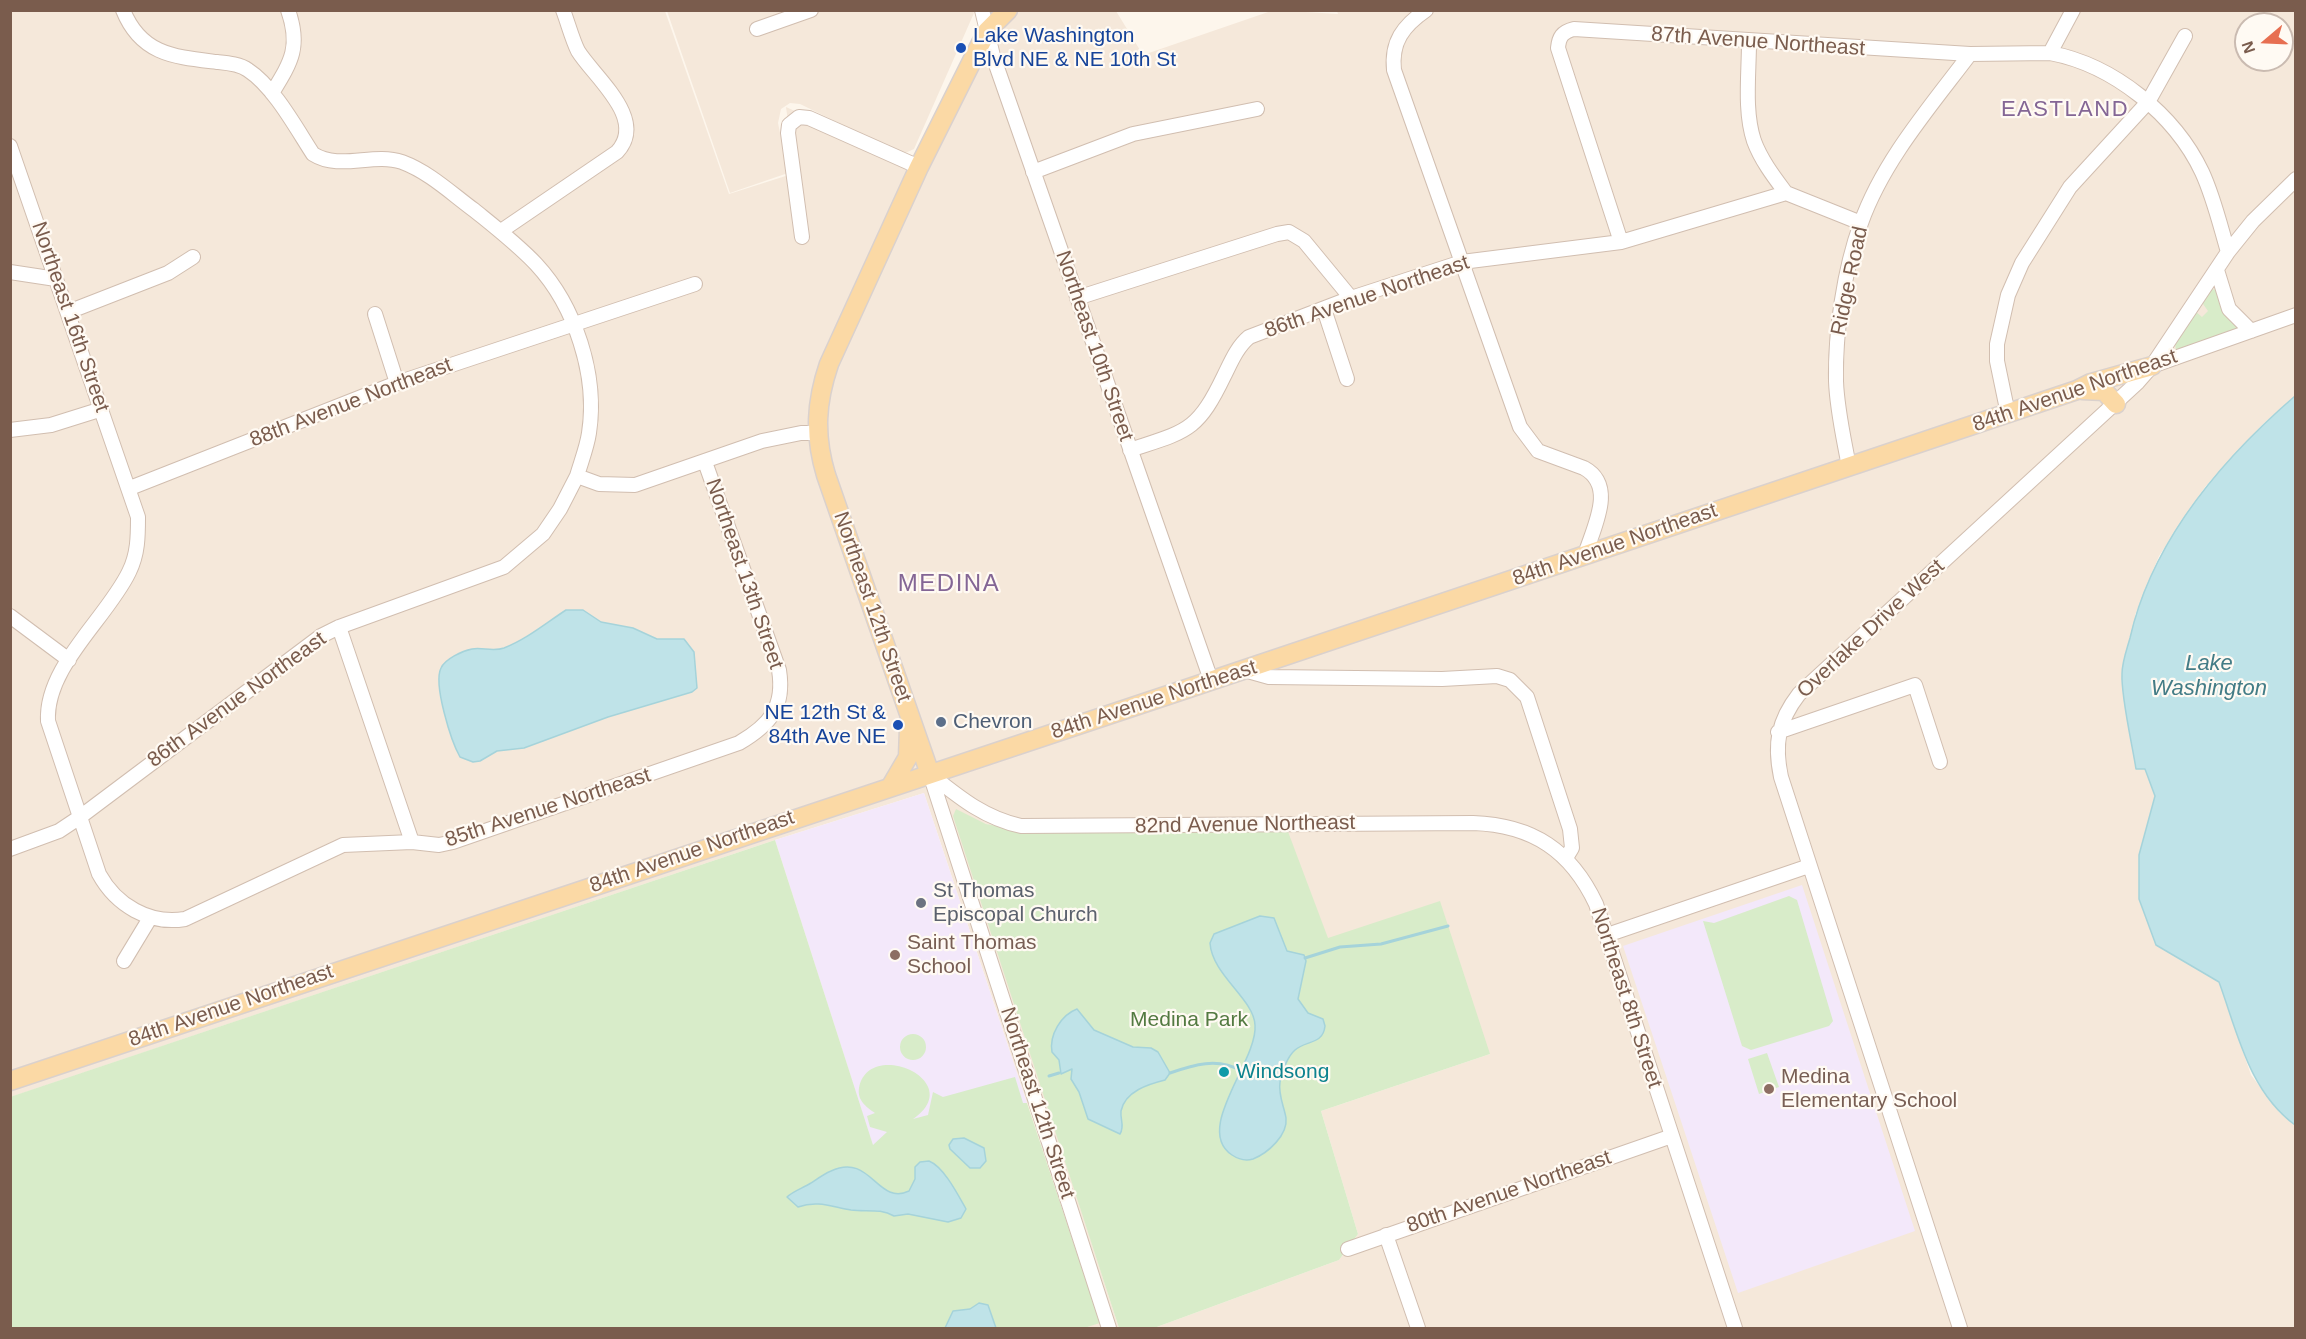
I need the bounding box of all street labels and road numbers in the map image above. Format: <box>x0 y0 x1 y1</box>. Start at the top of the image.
street label: 87th Avenue Northeast <box>1650 22 1866 62</box>
street label: Northeast 16th Street <box>26 219 114 415</box>
street label: Ridge Road <box>1826 224 1874 338</box>
street label: Northeast 10th Street <box>1050 248 1138 444</box>
street label: 86th Avenue Northeast <box>1262 250 1472 344</box>
street label: 84th Avenue Northeast <box>1970 344 2180 438</box>
street label: 88th Avenue Northeast <box>246 353 456 453</box>
street label: Northeast 13th Street <box>700 476 788 672</box>
street label: 84th Avenue Northeast <box>1510 498 1720 592</box>
street label: Northeast 12th Street <box>828 509 916 705</box>
street label: Overlake Drive West <box>1792 554 1950 704</box>
street label: 86th Avenue Northeast <box>143 627 331 773</box>
street label: 84th Avenue Northeast <box>1048 655 1260 745</box>
street label: 85th Avenue Northeast <box>442 763 654 853</box>
street label: 84th Avenue Northeast <box>587 805 797 899</box>
street label: 82nd Avenue Northeast <box>1135 810 1355 840</box>
street label: Northeast 8th Street <box>1585 905 1667 1091</box>
street label: 84th Avenue Northeast <box>126 959 336 1053</box>
street label: Northeast 12th Street <box>994 1004 1080 1202</box>
street label: 80th Avenue Northeast <box>1404 1145 1614 1239</box>

